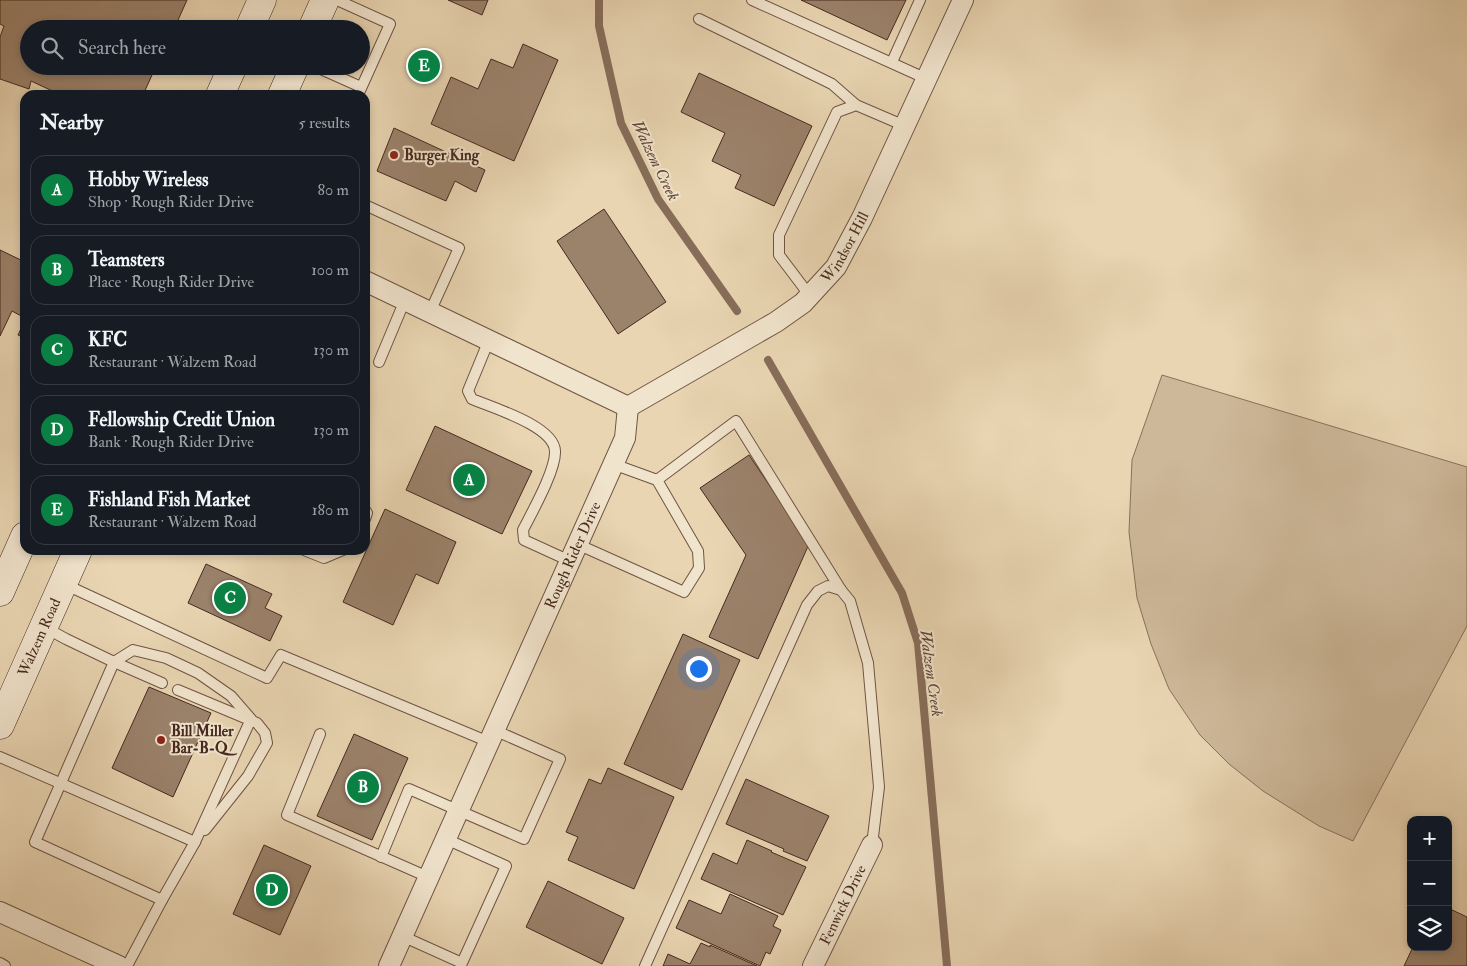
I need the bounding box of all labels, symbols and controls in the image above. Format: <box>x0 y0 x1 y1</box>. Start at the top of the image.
search box <box>20 20 370 75</box>
icon: search <box>38 34 66 62</box>
text: Search here <box>78 36 166 60</box>
pin: E <box>408 47 440 85</box>
text: Nearby <box>40 109 103 136</box>
text: 5 results <box>299 113 350 133</box>
water label: Walzem Creek <box>627 117 683 205</box>
place label: Burger King <box>404 146 480 166</box>
marker: Burger King <box>388 149 400 161</box>
text: Hobby Wireless <box>88 168 209 192</box>
text: A <box>52 180 62 200</box>
text: 80 m <box>318 180 349 200</box>
text: Shop · Rough Rider Drive <box>88 192 254 212</box>
street label: Windsor Hill <box>816 209 874 288</box>
text: Teamsters <box>88 248 164 272</box>
text: B <box>52 260 62 280</box>
text: 100 m <box>311 260 349 280</box>
text: Place · Rough Rider Drive <box>88 272 254 292</box>
text: KFC <box>88 328 127 352</box>
text: C <box>51 340 63 360</box>
text: 130 m <box>313 340 349 360</box>
text: Restaurant · Walzem Road <box>88 352 257 372</box>
text: Fellowship Credit Union <box>88 408 275 432</box>
text: D <box>50 420 64 440</box>
text: 130 m <box>313 420 349 440</box>
text: Bank · Rough Rider Drive <box>88 432 254 452</box>
pin: A <box>453 461 485 499</box>
text: Fishland Fish Market <box>88 488 250 512</box>
street label: Rough Rider Drive <box>541 499 605 612</box>
text: E <box>51 500 63 520</box>
text: 180 m <box>312 500 349 520</box>
text: Restaurant · Walzem Road <box>88 512 257 532</box>
pin: C <box>214 579 246 617</box>
street label: Walzem Road <box>13 595 66 681</box>
water label: Walzem Creek <box>915 628 947 718</box>
your location <box>686 656 712 682</box>
place label: Bill Miller Bar-B-Q <box>171 722 238 758</box>
marker: Bill Miller Bar-B-Q <box>155 734 167 746</box>
pin: B <box>347 768 379 806</box>
map controls <box>1407 816 1452 951</box>
button: + <box>1407 816 1452 861</box>
button: − <box>1407 861 1452 906</box>
street label: Fenwick Drive <box>816 862 871 948</box>
pin: D <box>256 871 288 909</box>
button: layers <box>1407 906 1452 951</box>

